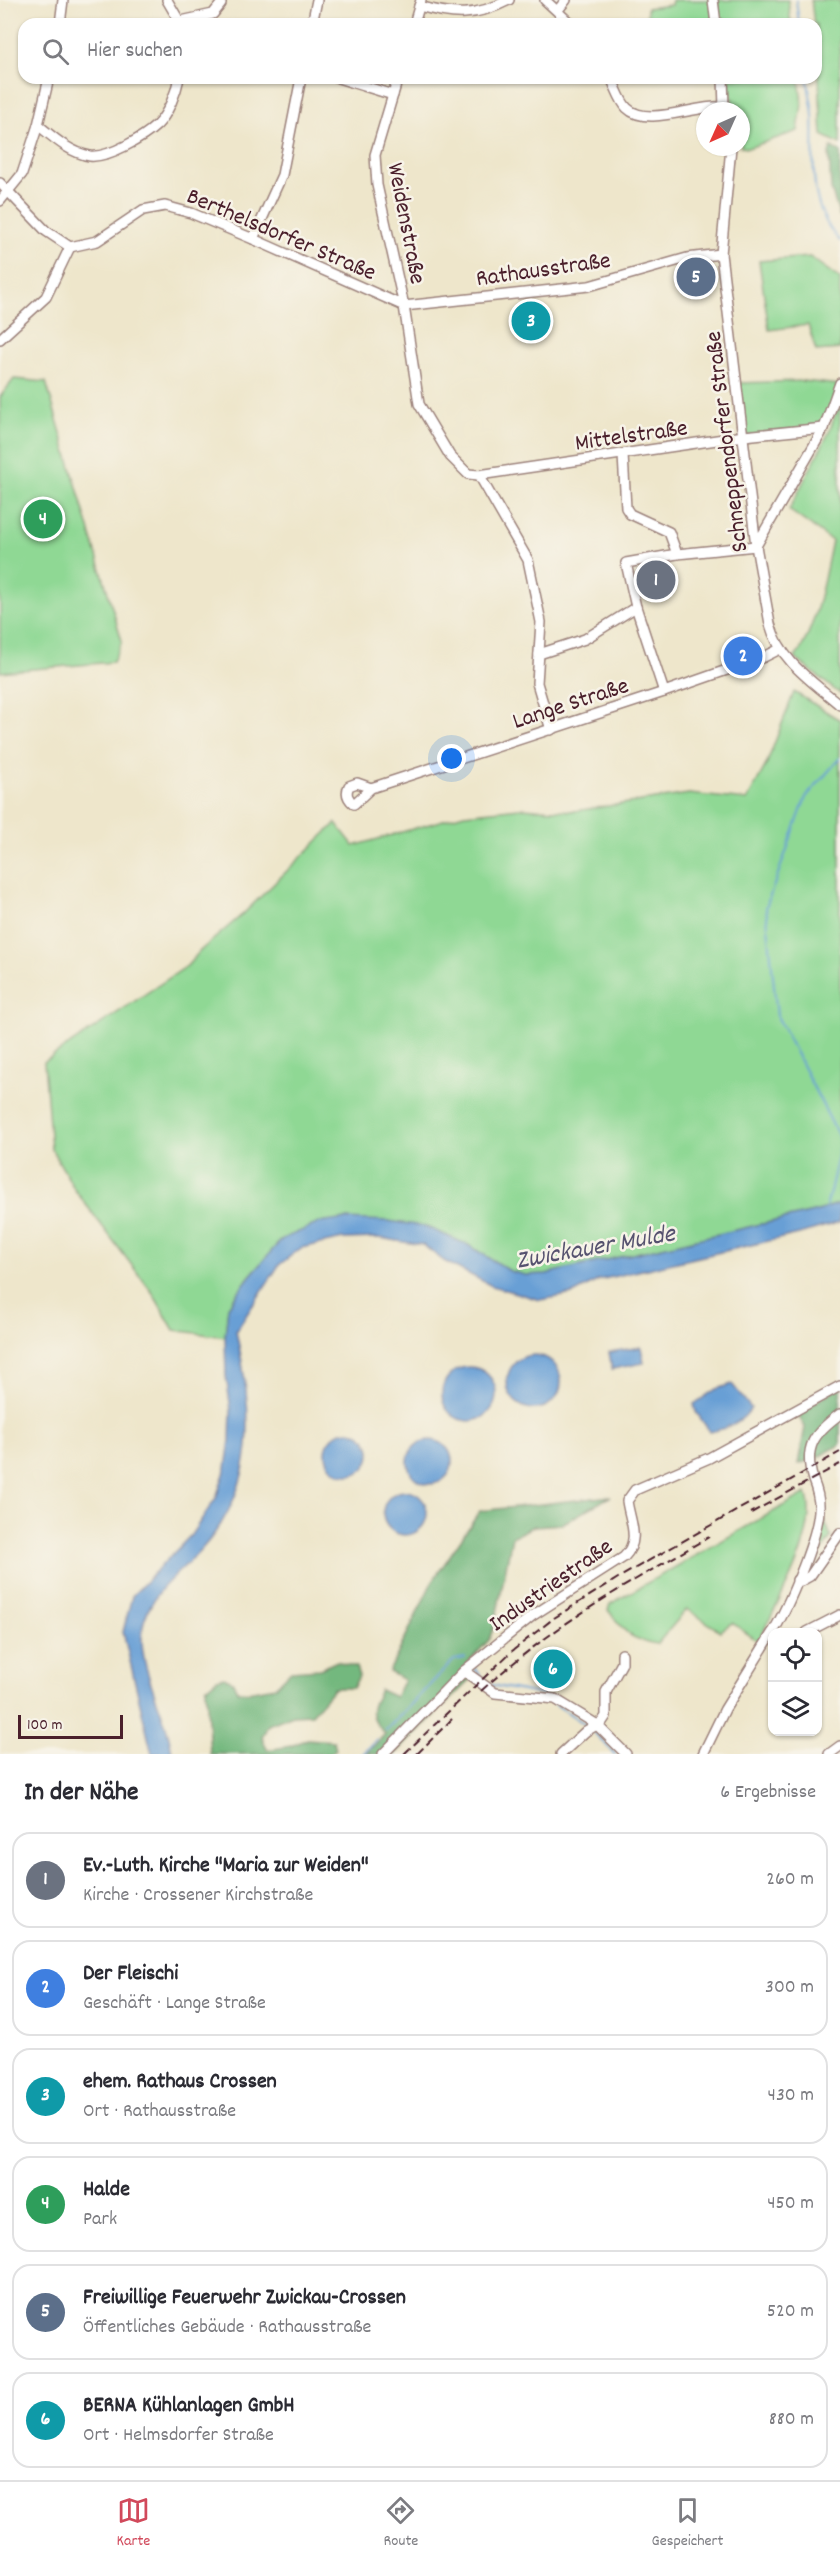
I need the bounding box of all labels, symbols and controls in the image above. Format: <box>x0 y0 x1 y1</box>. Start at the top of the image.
search box <box>18 18 822 84</box>
icon: search <box>39 35 72 68</box>
text: Hier suchen <box>87 36 183 67</box>
north arrow <box>696 102 750 156</box>
street label: Weidenstraße <box>377 160 433 287</box>
street label: Berthelsdorfer Straße <box>181 180 381 291</box>
street label: Rathausstraße <box>474 245 613 297</box>
pin: 5 <box>676 254 716 300</box>
pin: 3 <box>512 298 550 344</box>
street label: Schneppendorfer Straße <box>698 329 758 554</box>
street label: Mittelstraße <box>573 412 690 462</box>
pin: 4 <box>24 496 63 542</box>
pin: 1 <box>636 558 676 602</box>
pin: 2 <box>724 634 762 678</box>
street label: Lange Straße <box>508 670 633 740</box>
your location <box>437 744 466 773</box>
water label: Zwickauer Mulde <box>513 1216 680 1281</box>
street label: Industriestraße <box>483 1531 620 1642</box>
map controls <box>768 1628 822 1736</box>
button: locate <box>768 1628 822 1682</box>
pin: 6 <box>534 1646 572 1692</box>
button: layers <box>768 1682 822 1736</box>
scale bar <box>18 1712 123 1740</box>
text: 100 m <box>27 1714 63 1737</box>
text: In der Nähe <box>24 1775 138 1812</box>
text: 6 Ergebnisse <box>720 1779 816 1807</box>
text: Ev.-Luth. Kirche "Maria zur Weiden" <box>83 1851 369 1882</box>
text: 1 <box>43 1866 48 1894</box>
text: 260 m <box>766 1866 814 1894</box>
text: Kirche · Crossener Kirchstraße <box>83 1882 313 1910</box>
text: Der Fleischi <box>83 1959 178 1990</box>
text: 2 <box>41 1974 50 2002</box>
text: 300 m <box>765 1974 814 2002</box>
text: Geschäft · Lange Straße <box>83 1990 266 2018</box>
text: ehem. Rathaus Crossen <box>83 2067 277 2098</box>
text: 3 <box>41 2082 50 2110</box>
text: 430 m <box>768 2082 814 2110</box>
text: Ort · Rathausstraße <box>83 2098 236 2126</box>
text: Halde <box>83 2175 130 2206</box>
text: 4 <box>41 2190 50 2218</box>
text: 450 m <box>767 2190 814 2218</box>
text: Park <box>83 2206 117 2234</box>
text: Freiwillige Feuerwehr Zwickau-Crossen <box>83 2283 406 2314</box>
text: 5 <box>41 2298 50 2326</box>
text: 520 m <box>767 2298 814 2326</box>
text: Öffentliches Gebäude · Rathausstraße <box>83 2314 371 2342</box>
text: BERNA Kühlanlagen GmbH <box>83 2391 295 2422</box>
text: 6 <box>41 2406 50 2434</box>
text: 880 m <box>769 2406 814 2434</box>
text: Ort · Helmsdorfer Straße <box>83 2422 274 2450</box>
tab: Karte <box>117 2494 150 2553</box>
tab: Route <box>384 2494 418 2553</box>
tab: Gespeichert <box>652 2494 723 2553</box>

